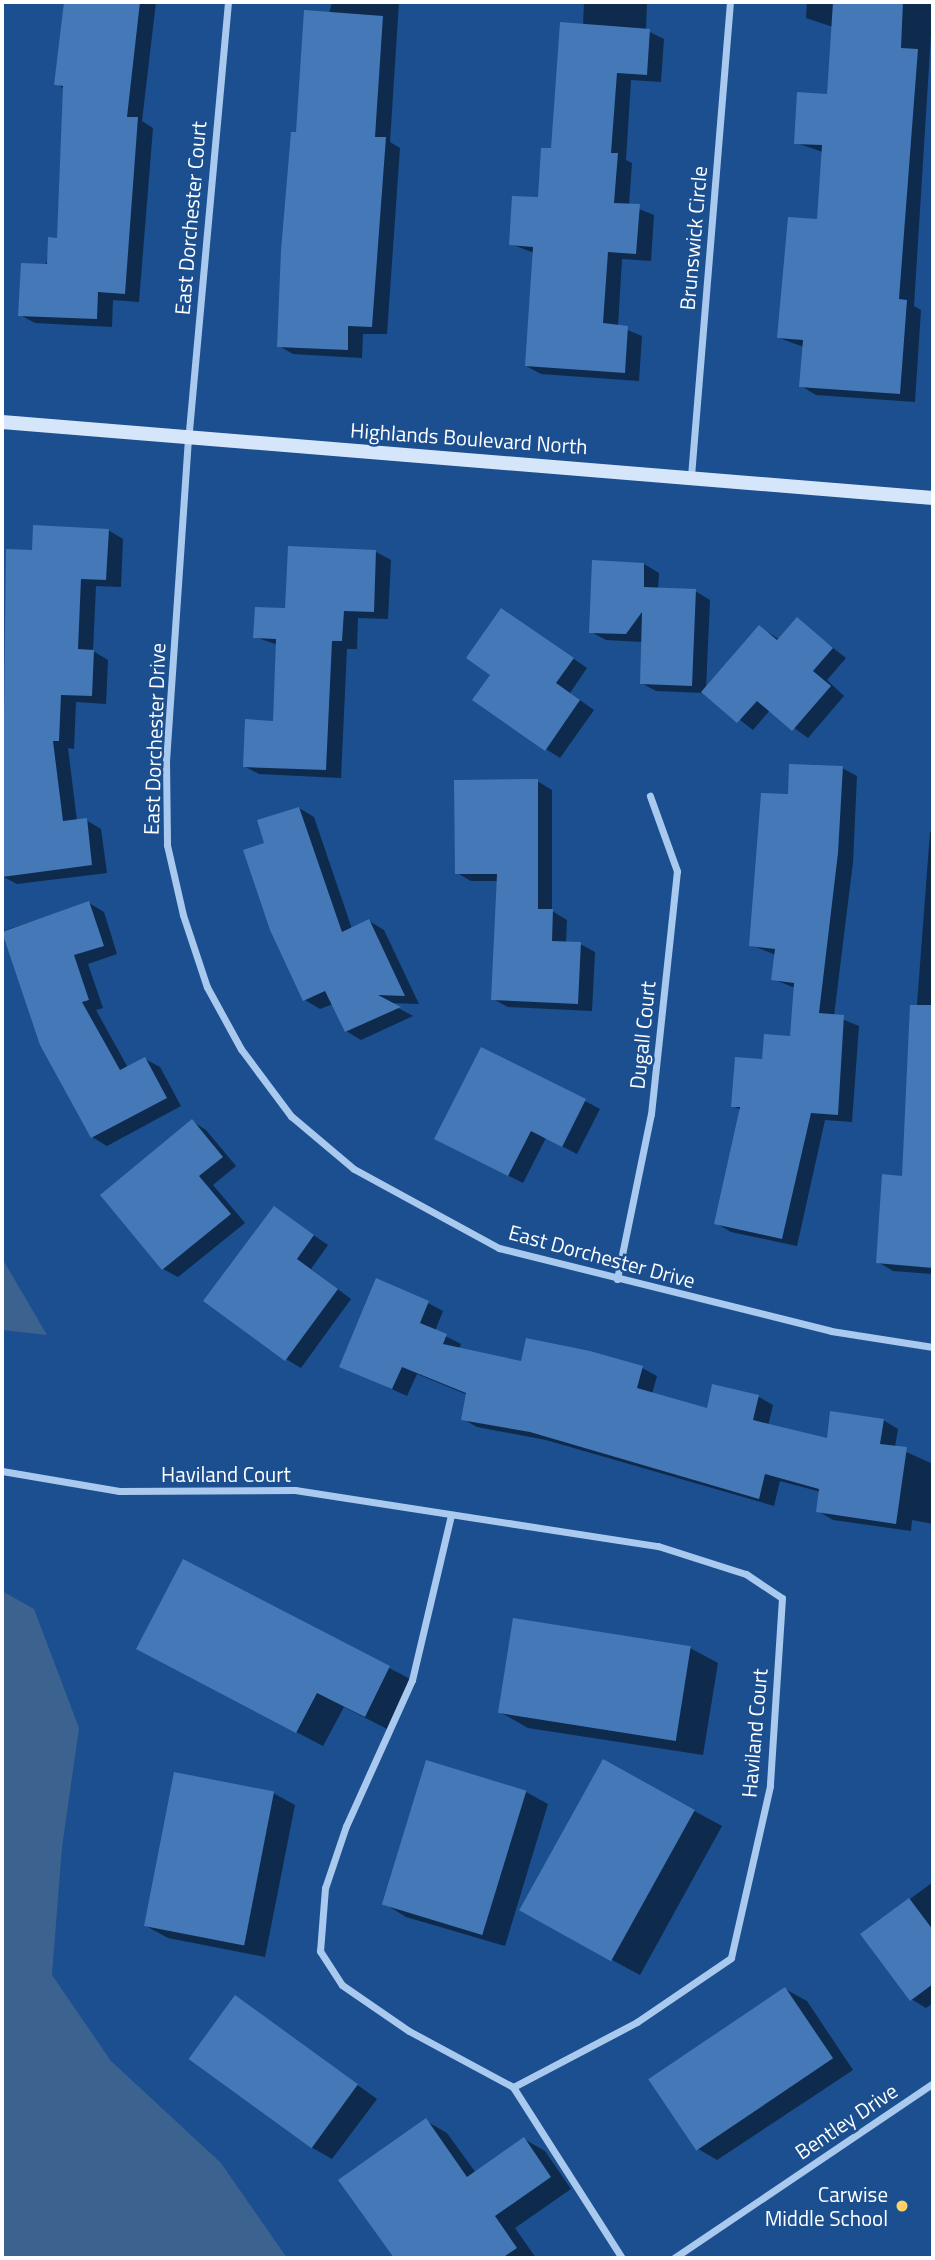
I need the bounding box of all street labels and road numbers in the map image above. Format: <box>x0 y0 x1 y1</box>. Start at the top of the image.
street label: East Dorchester Court <box>169 120 211 316</box>
street label: Brunswick Circle <box>674 165 712 311</box>
street label: Highlands Boulevard North <box>350 417 588 459</box>
street label: East Dorchester Drive <box>138 643 170 835</box>
street label: Dugall Court <box>624 980 660 1090</box>
street label: East Dorchester Drive <box>506 1219 698 1293</box>
street label: Haviland Court <box>161 1461 291 1487</box>
street label: Haviland Court <box>736 1667 772 1799</box>
street label: Bentley Drive <box>790 2078 902 2164</box>

